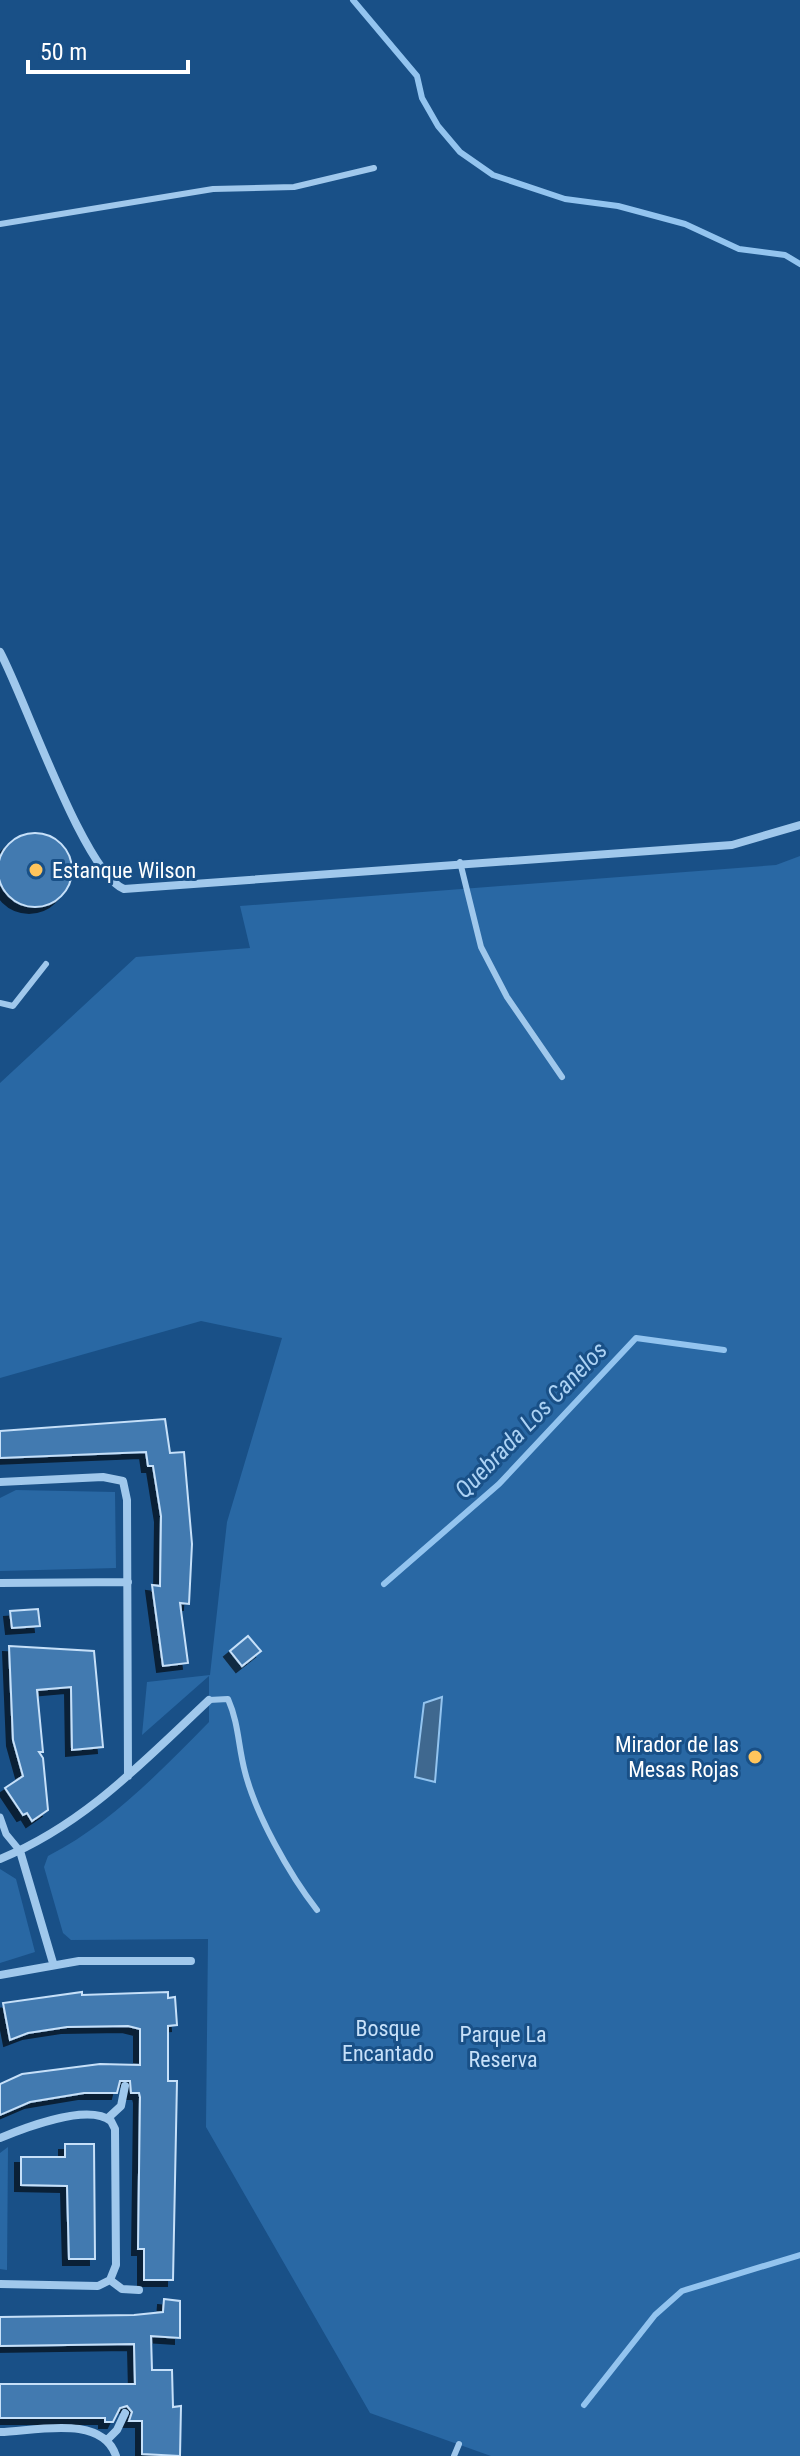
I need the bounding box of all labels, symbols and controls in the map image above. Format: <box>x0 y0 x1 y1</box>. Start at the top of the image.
scale bar <box>28 24 188 74</box>
text: 50 m <box>40 38 87 66</box>
place label: Estanque Wilson <box>52 858 196 883</box>
marker: Estanque Wilson <box>27 861 45 879</box>
water label: Quebrada Los Canelos <box>449 1336 613 1504</box>
place label: Mirador de las Mesas Rojas <box>615 1732 739 1782</box>
marker: Mirador de las Mesas Rojas <box>746 1748 764 1766</box>
park label: Bosque Encantado <box>342 2016 434 2066</box>
park label: Parque La Reserva <box>459 2022 547 2072</box>

